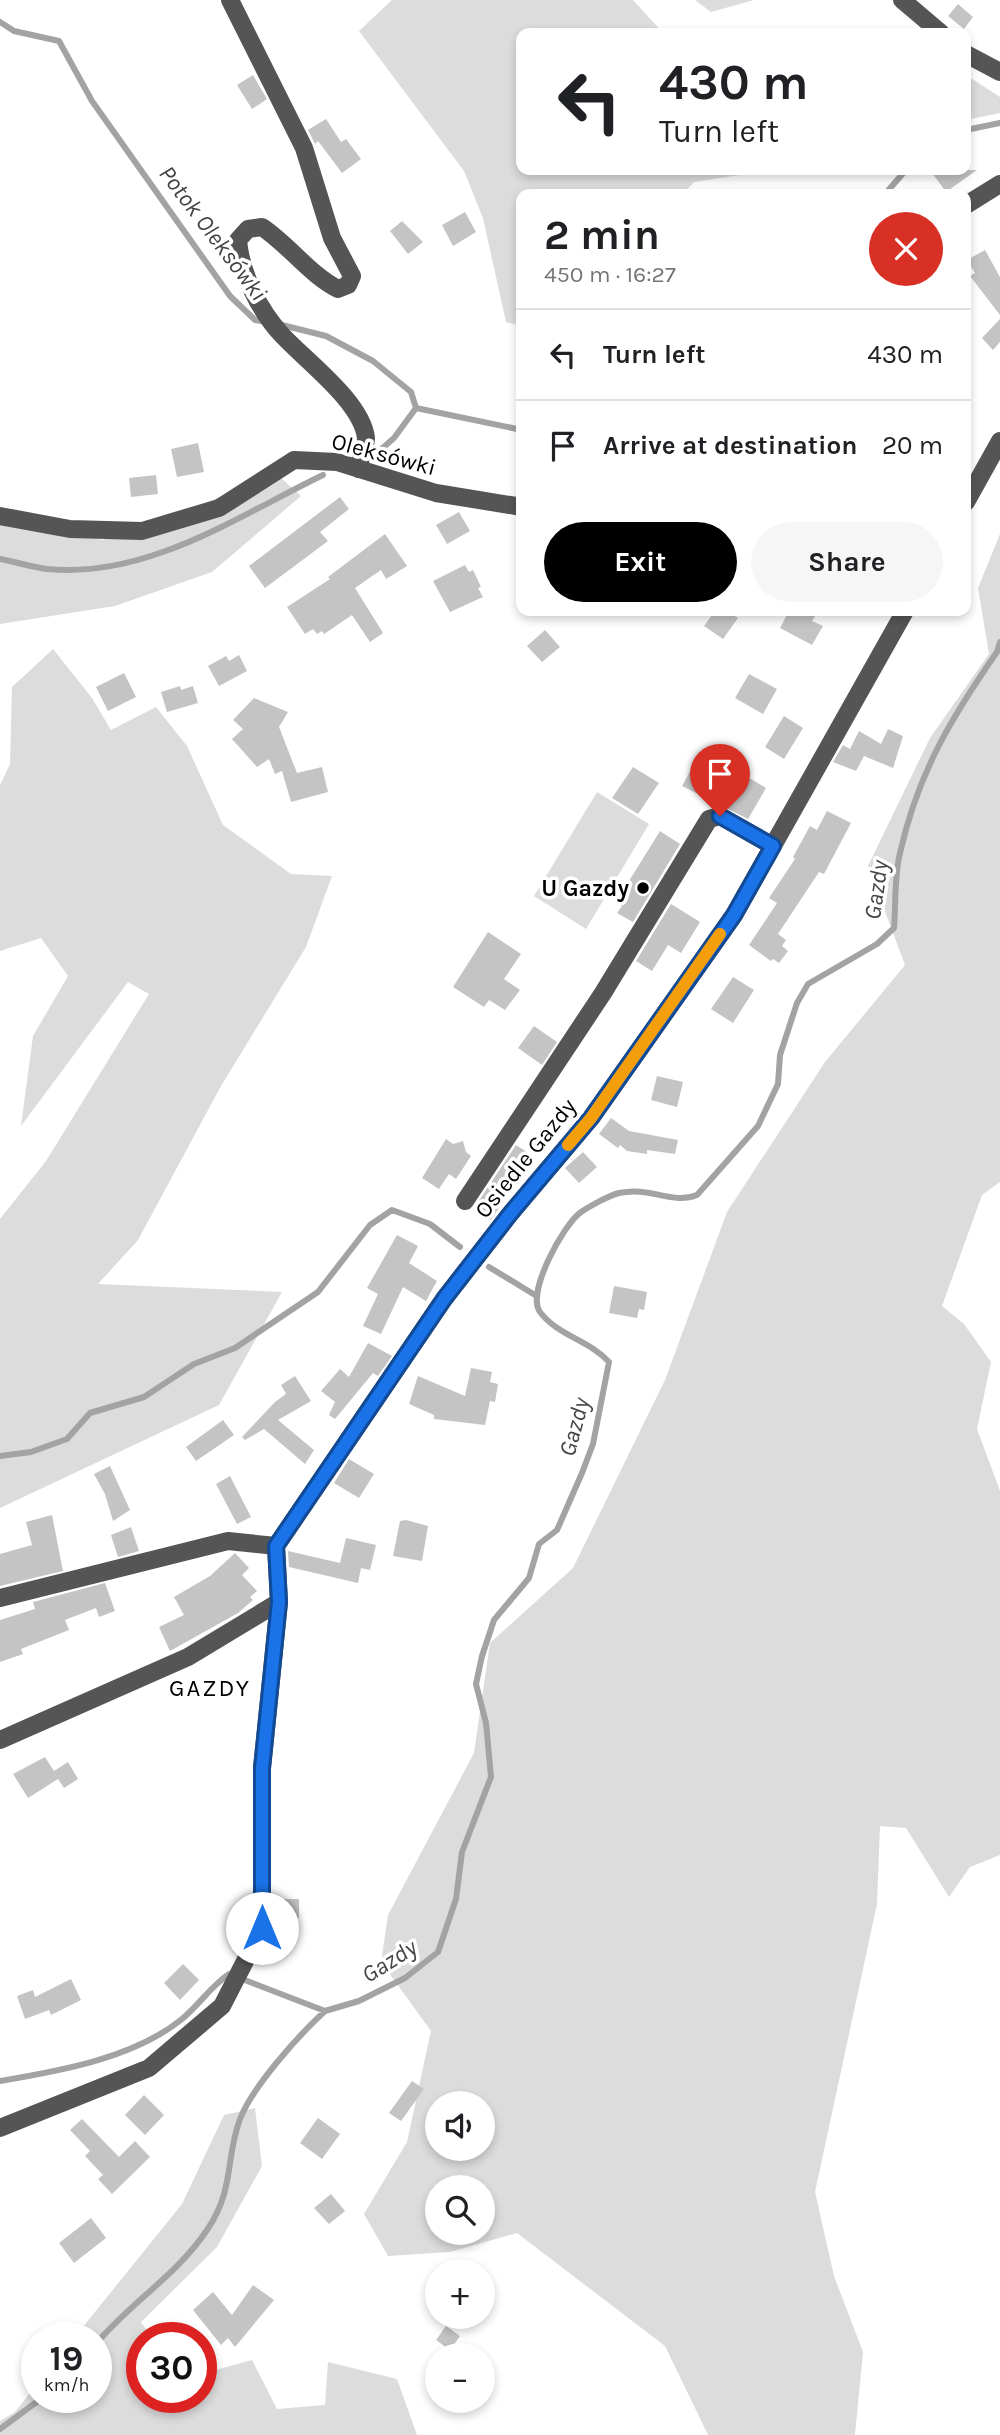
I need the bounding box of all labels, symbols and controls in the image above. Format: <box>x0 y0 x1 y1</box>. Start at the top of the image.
text: 430 m <box>659 54 809 111</box>
icon: left <box>544 56 635 147</box>
text: Turn left <box>659 113 779 150</box>
water label: Potok Oleksówki <box>153 160 273 306</box>
text: 2 min <box>544 210 660 260</box>
button: close <box>869 212 943 286</box>
text: 450 m · 16:27 <box>544 261 676 288</box>
icon: left <box>544 336 582 374</box>
text: Turn left <box>603 339 705 370</box>
text: 430 m <box>867 339 943 370</box>
icon: arrive <box>544 427 582 465</box>
street label: Oleksówki <box>329 428 439 481</box>
text: Arrive at destination <box>603 430 857 461</box>
text: 20 m <box>882 430 943 461</box>
button: Exit <box>544 522 737 602</box>
button: Share <box>751 522 943 602</box>
pin <box>690 744 750 816</box>
icon: arrive <box>701 755 739 793</box>
water label: Gazdy <box>858 858 894 921</box>
place label: U Gazdy <box>541 875 629 902</box>
marker: U Gazdy <box>635 880 651 896</box>
street label: Osiedle Gazdy <box>469 1093 582 1223</box>
water label: Gazdy <box>553 1394 595 1459</box>
district label: GAZDY <box>169 1674 251 1702</box>
position arrow <box>225 1891 299 1965</box>
water label: Gazdy <box>356 1933 422 1989</box>
map controls <box>425 2091 495 2413</box>
button: sound <box>425 2091 495 2161</box>
button: search <box>425 2175 495 2245</box>
button: + <box>425 2259 495 2329</box>
speed limit sign: 30 <box>126 2322 217 2413</box>
text: 19 <box>50 2338 83 2379</box>
button: − <box>425 2343 495 2413</box>
text: km/h <box>44 2374 89 2396</box>

